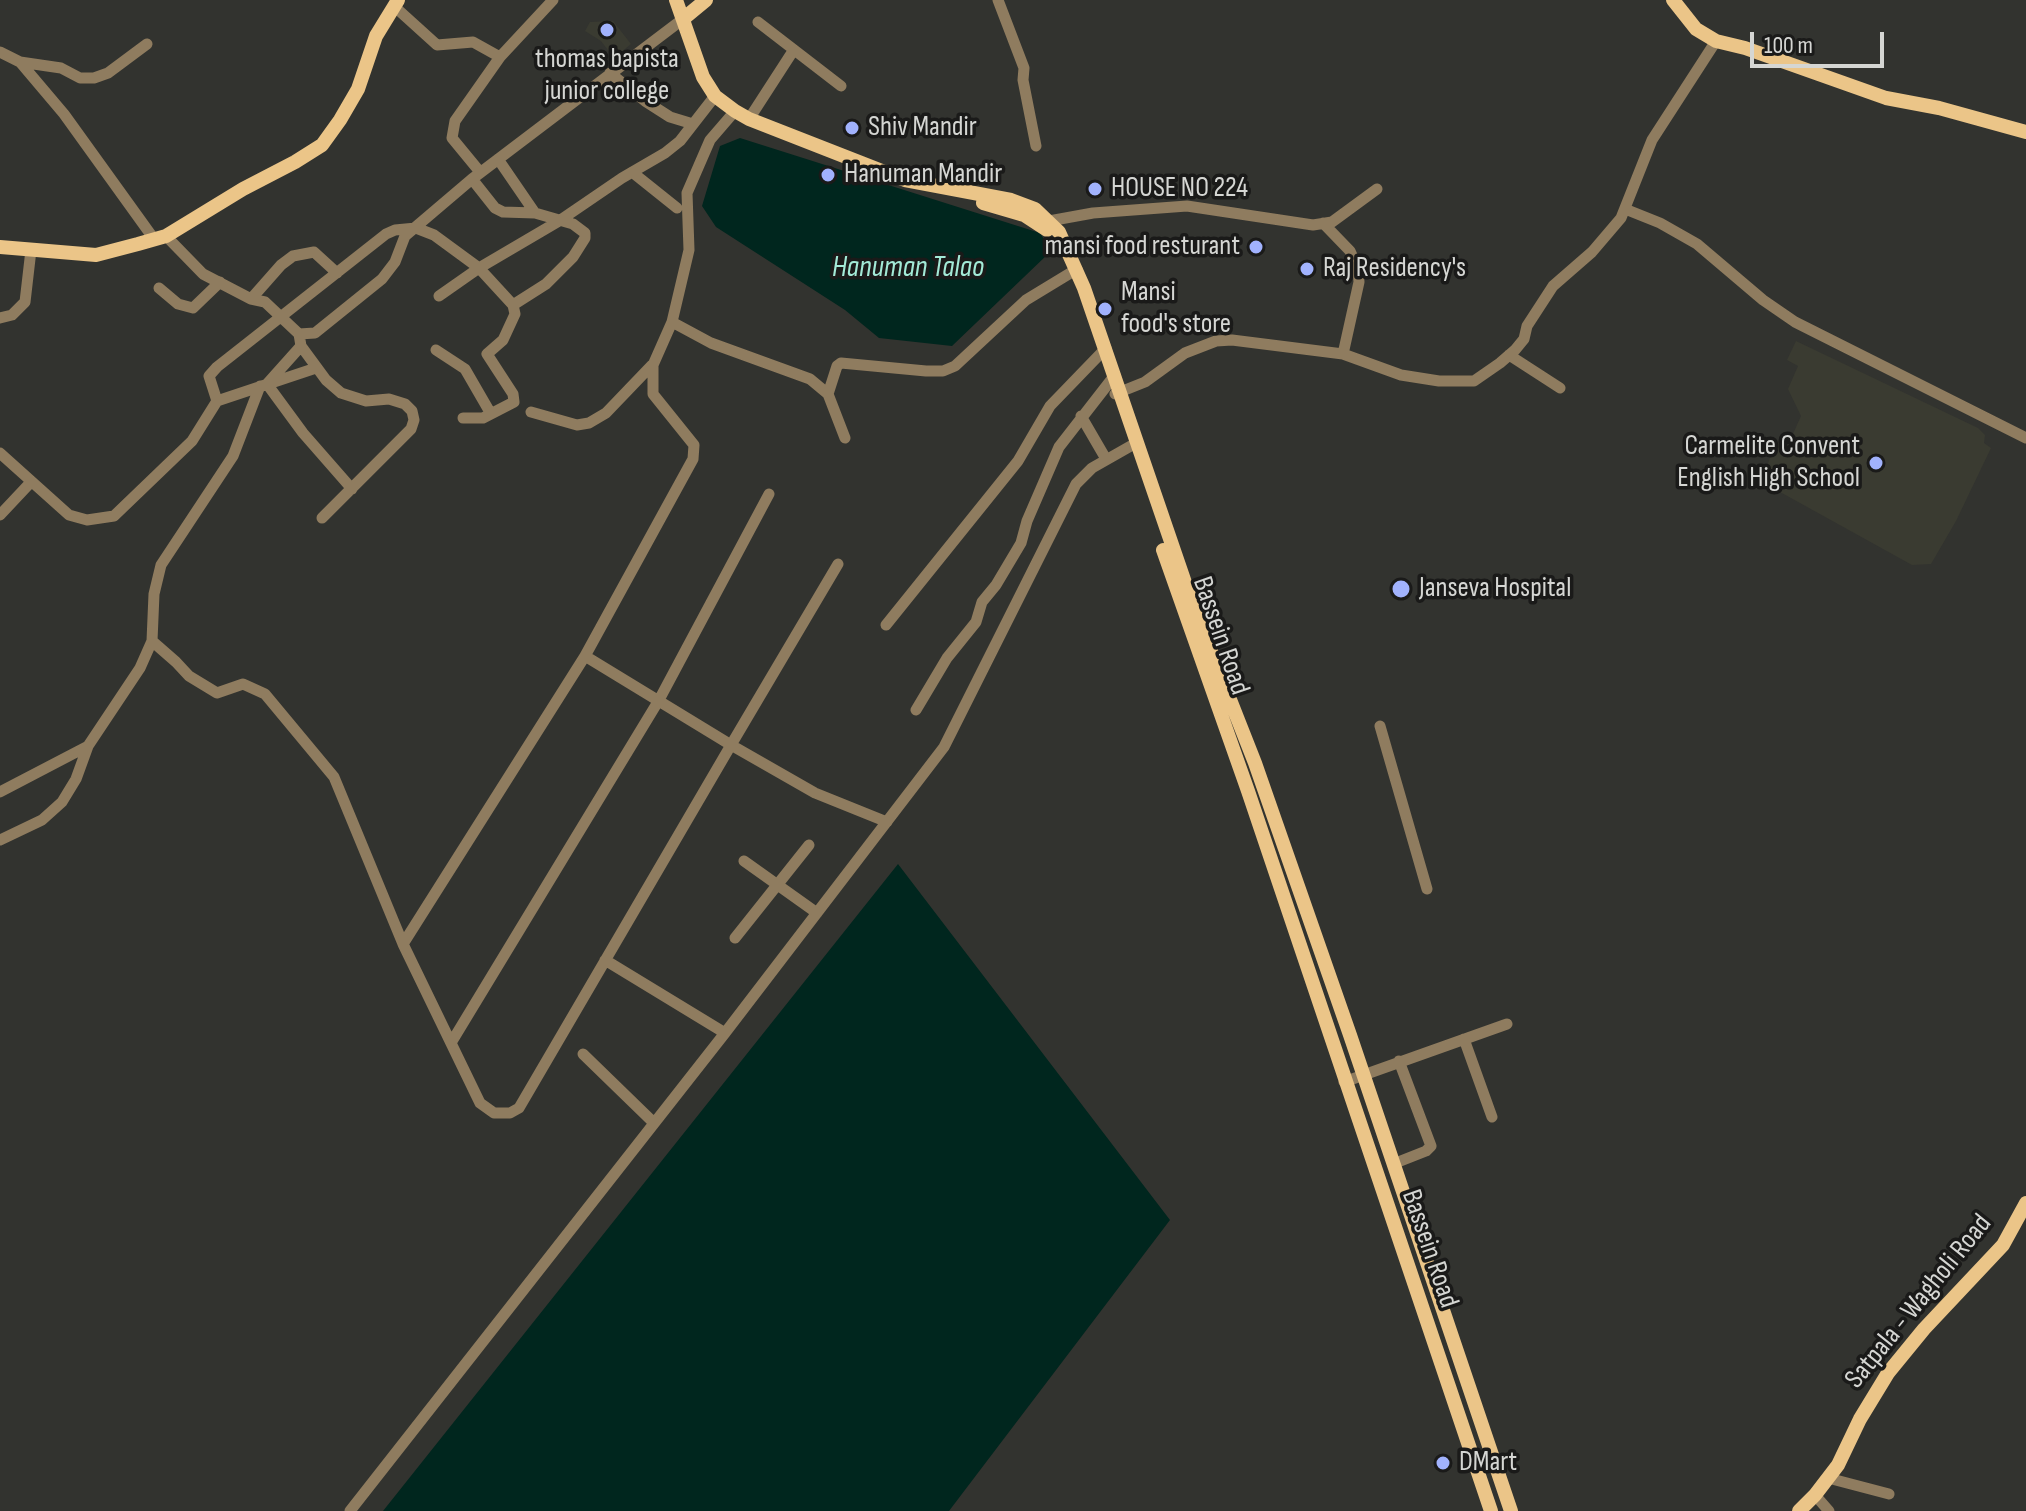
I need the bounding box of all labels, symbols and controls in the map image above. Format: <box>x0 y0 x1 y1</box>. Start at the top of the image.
scale bar <box>1754 16 1888 66</box>
marker: thomas bapista junior college <box>598 21 616 39</box>
text: 100 m <box>1764 31 1813 60</box>
place label: thomas bapista junior college <box>535 43 679 109</box>
place label: Shiv Mandir <box>868 111 977 145</box>
marker: Shiv Mandir <box>843 119 861 137</box>
place label: Hanuman Mandir <box>844 158 1002 192</box>
marker: Hanuman Mandir <box>819 166 837 184</box>
place label: HOUSE NO 224 <box>1111 172 1248 206</box>
marker: HOUSE NO 224 <box>1086 180 1104 198</box>
place label: mansi food resturant <box>1044 230 1240 264</box>
marker: mansi food resturant <box>1247 238 1265 256</box>
water label: Hanuman Talao <box>832 250 984 286</box>
place label: Raj Residency's <box>1323 252 1466 286</box>
marker: Raj Residency's <box>1298 260 1316 278</box>
place label: Mansi food's store <box>1121 276 1231 342</box>
marker: Mansi food's store <box>1096 300 1114 318</box>
place label: Carmelite Convent English High School <box>1677 430 1860 496</box>
marker: Carmelite Convent English High School <box>1867 454 1885 472</box>
place label: Janseva Hospital <box>1419 572 1571 606</box>
street label: Bassein Road <box>1184 573 1256 699</box>
marker: Janseva Hospital <box>1390 578 1412 600</box>
street label: Bassein Road <box>1393 1186 1465 1312</box>
street label: Satpala - Wagholi Road <box>1839 1208 1999 1396</box>
place label: DMart <box>1459 1446 1517 1480</box>
marker: DMart <box>1434 1454 1452 1472</box>

